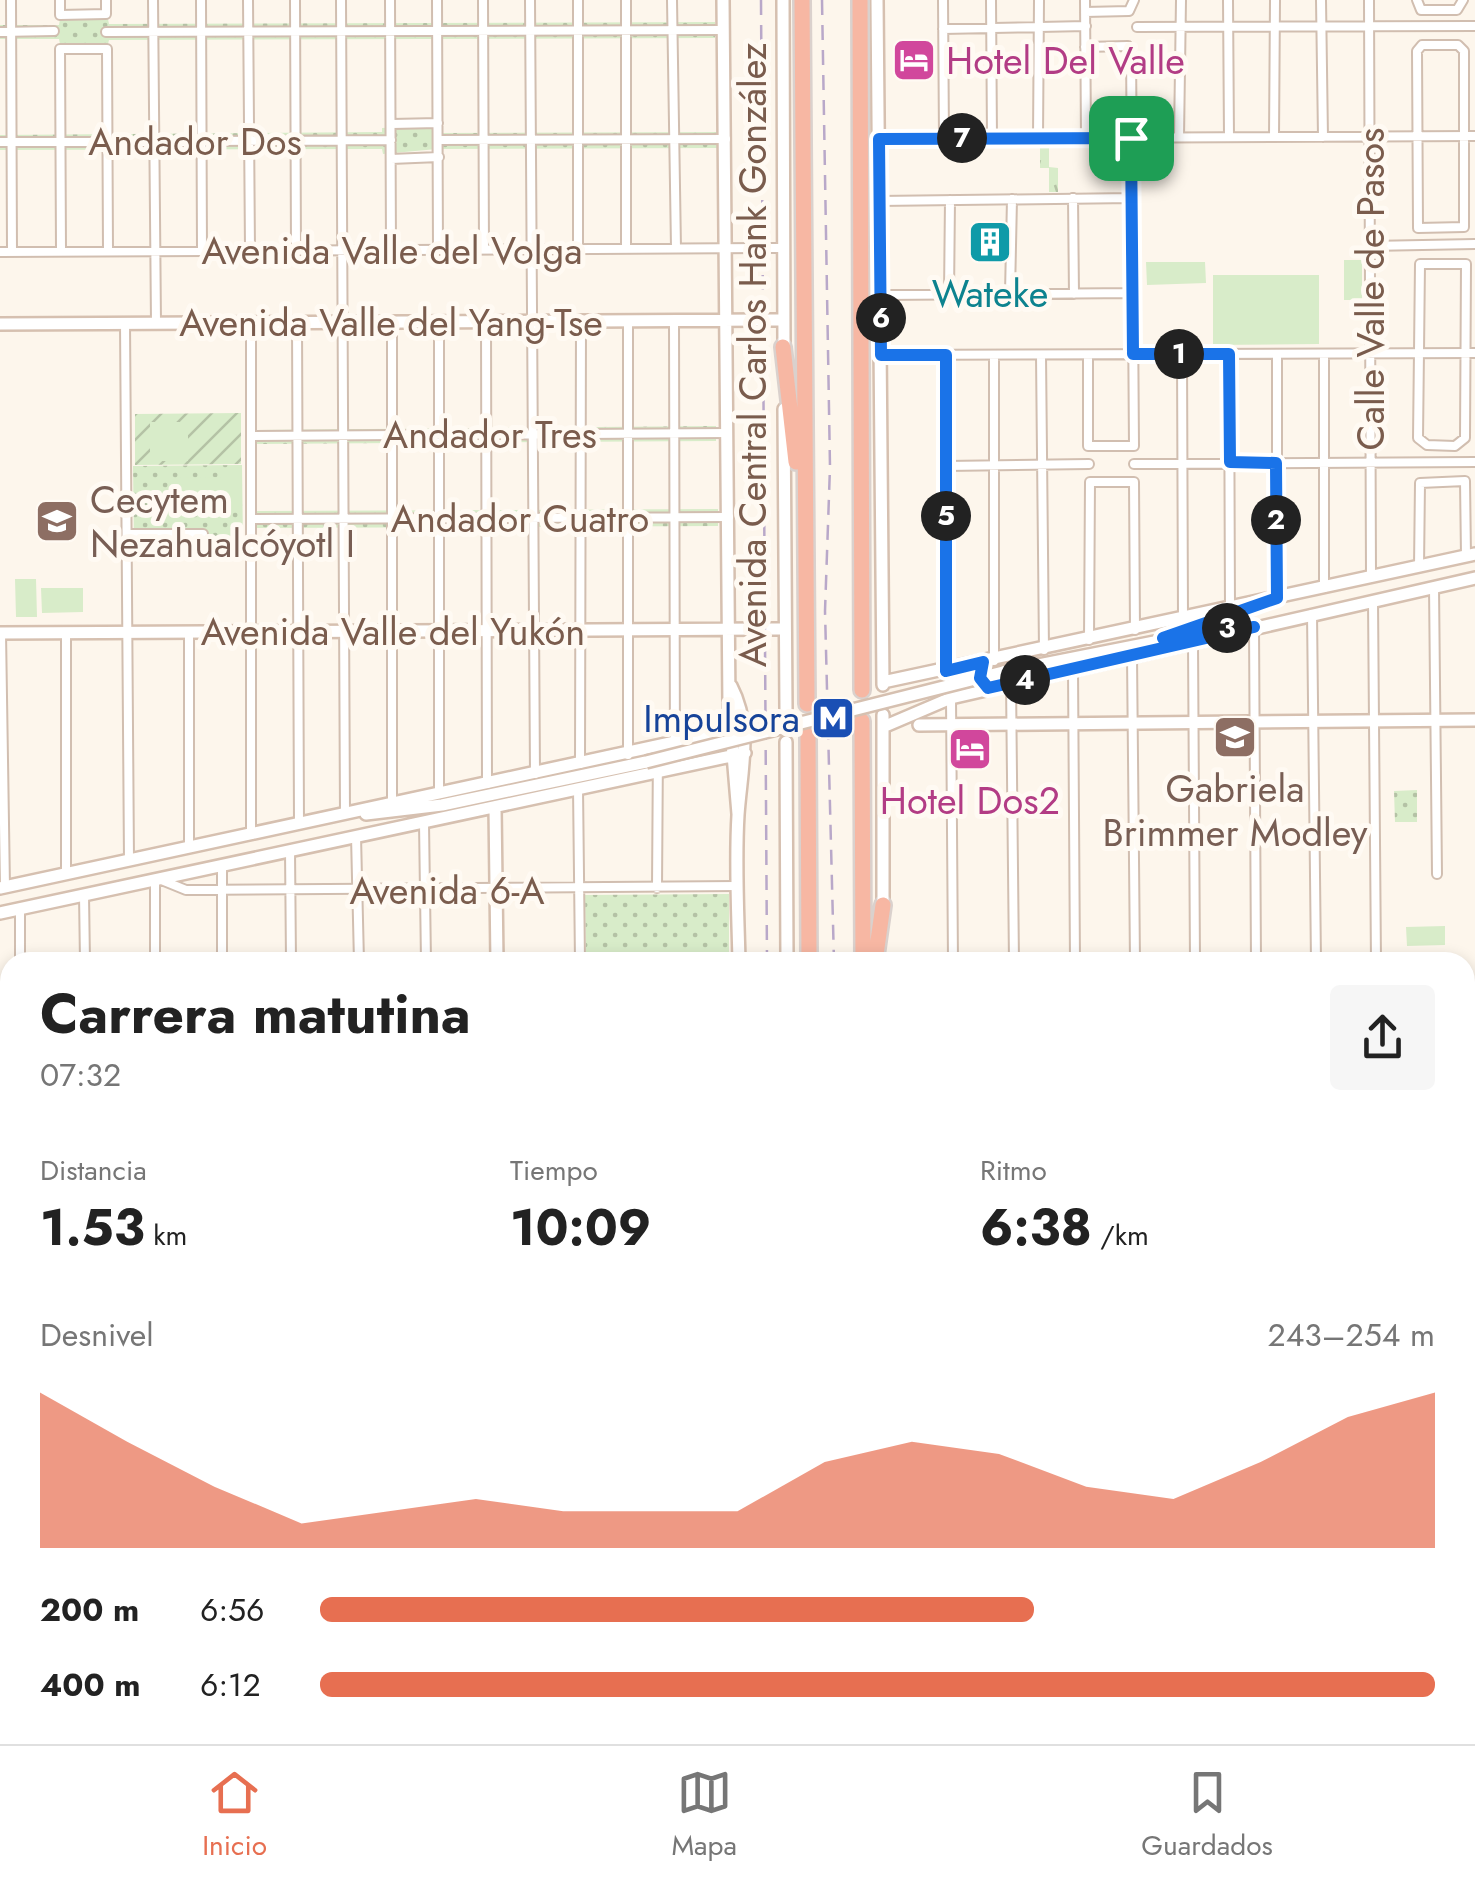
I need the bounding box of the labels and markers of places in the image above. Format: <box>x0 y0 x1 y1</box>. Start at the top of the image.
place label: Hotel Del Valle <box>946 33 1185 88</box>
hotel icon: Hotel Del Valle <box>891 37 937 83</box>
pin <box>1089 96 1174 181</box>
pin: 7 <box>937 113 987 163</box>
building icon: Wateke <box>967 219 1013 265</box>
place label: Wateke <box>932 266 1048 321</box>
pin: 6 <box>856 293 906 343</box>
pin: 1 <box>1154 329 1204 379</box>
place label: Cecytem Nezahualcóyotl I <box>90 472 355 571</box>
pin: 5 <box>921 491 971 541</box>
pin: 2 <box>1251 495 1301 545</box>
school or university icon: Cecytem Nezahualcóyotl I <box>34 498 80 544</box>
pin: 3 <box>1202 603 1252 653</box>
pin: 4 <box>1000 655 1050 705</box>
place label: Impulsora <box>643 691 800 746</box>
metro station icon: Impulsora <box>810 695 856 741</box>
school or university icon: Gabriela Brimmer Modley <box>1212 714 1258 760</box>
hotel icon: Hotel Dos2 <box>947 726 993 772</box>
place label: Gabriela Brimmer Modley <box>1102 761 1368 860</box>
place label: Hotel Dos2 <box>880 773 1060 828</box>

